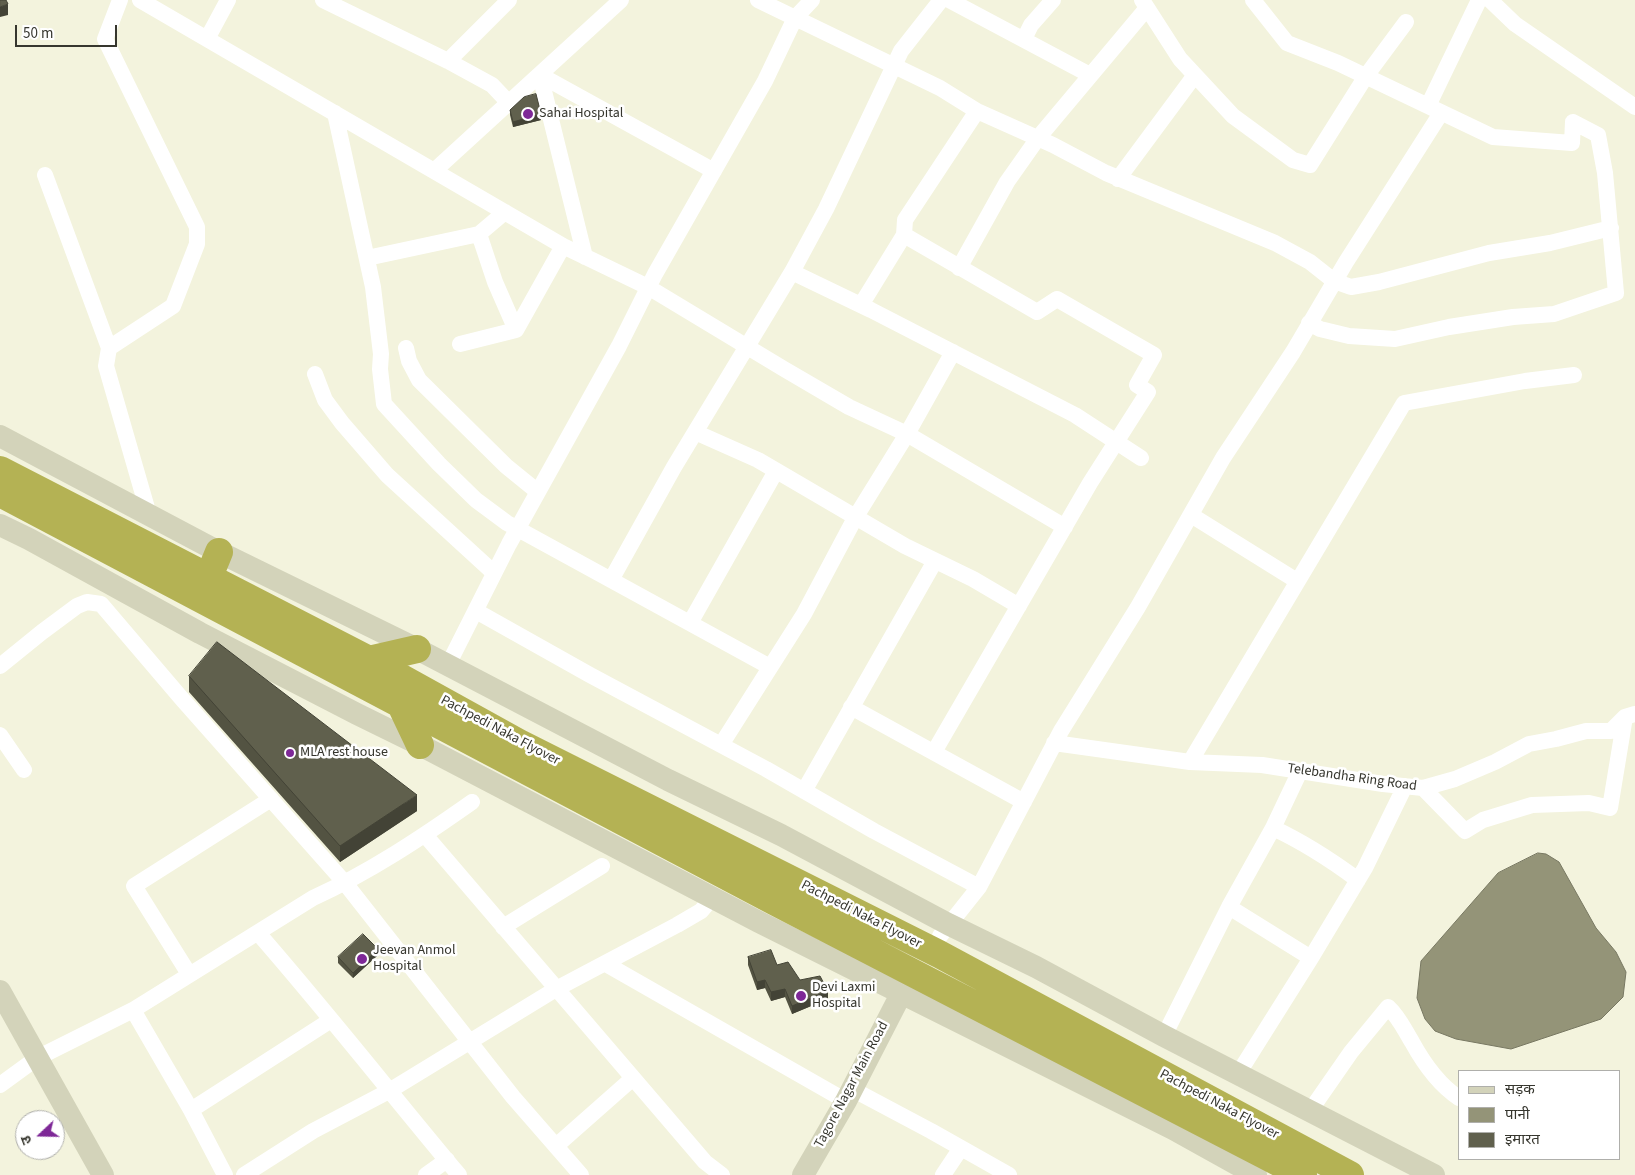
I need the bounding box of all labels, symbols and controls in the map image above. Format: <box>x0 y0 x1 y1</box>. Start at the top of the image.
scale bar <box>18 15 120 47</box>
text: 50 m <box>23 23 53 44</box>
place label: Sahai Hospital <box>539 106 623 122</box>
marker: Sahai Hospital <box>521 107 535 121</box>
street label: Pachpedi Naka Flyover <box>437 692 563 770</box>
place label: MLA rest house <box>300 745 388 761</box>
marker: MLA rest house <box>284 747 296 759</box>
street label: Telebandha Ring Road <box>1286 761 1418 795</box>
street label: Pachpedi Naka Flyover <box>798 877 924 953</box>
place label: Jeevan Anmol Hospital <box>373 943 455 976</box>
marker: Jeevan Anmol Hospital <box>355 952 369 966</box>
place label: Devi Laxmi Hospital <box>812 980 876 1012</box>
marker: Devi Laxmi Hospital <box>794 989 808 1003</box>
street label: Tagore Nagar Main Road <box>811 1019 893 1151</box>
street label: Pachpedi Naka Flyover <box>1156 1066 1282 1144</box>
legend <box>1458 1070 1620 1160</box>
text: सड़क <box>1505 1079 1535 1100</box>
text: पानी <box>1505 1104 1530 1125</box>
north arrow <box>15 1110 65 1160</box>
text: इमारत <box>1505 1129 1540 1150</box>
text: उ <box>16 1133 38 1147</box>

